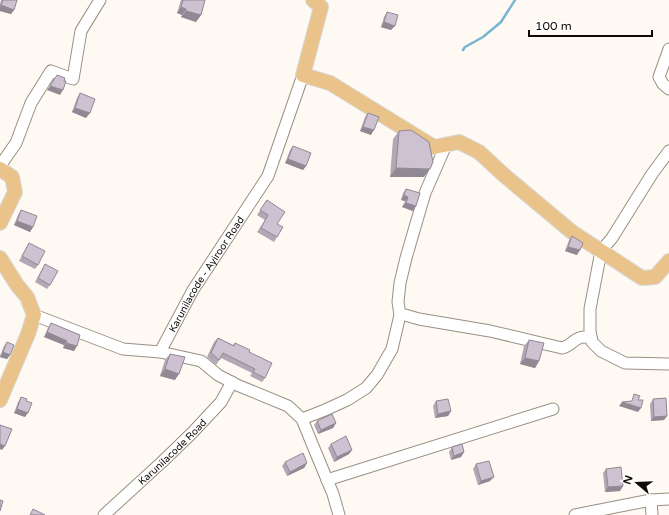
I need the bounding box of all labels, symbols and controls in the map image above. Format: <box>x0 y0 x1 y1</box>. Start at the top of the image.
scale bar <box>529 12 652 38</box>
text: 100 m <box>535 19 572 33</box>
street label: Karunilacode - Ayiroor Road <box>167 214 247 335</box>
street label: Karunilacode Road <box>136 417 209 488</box>
north arrow <box>617 463 657 503</box>
text: N <box>620 474 636 486</box>

